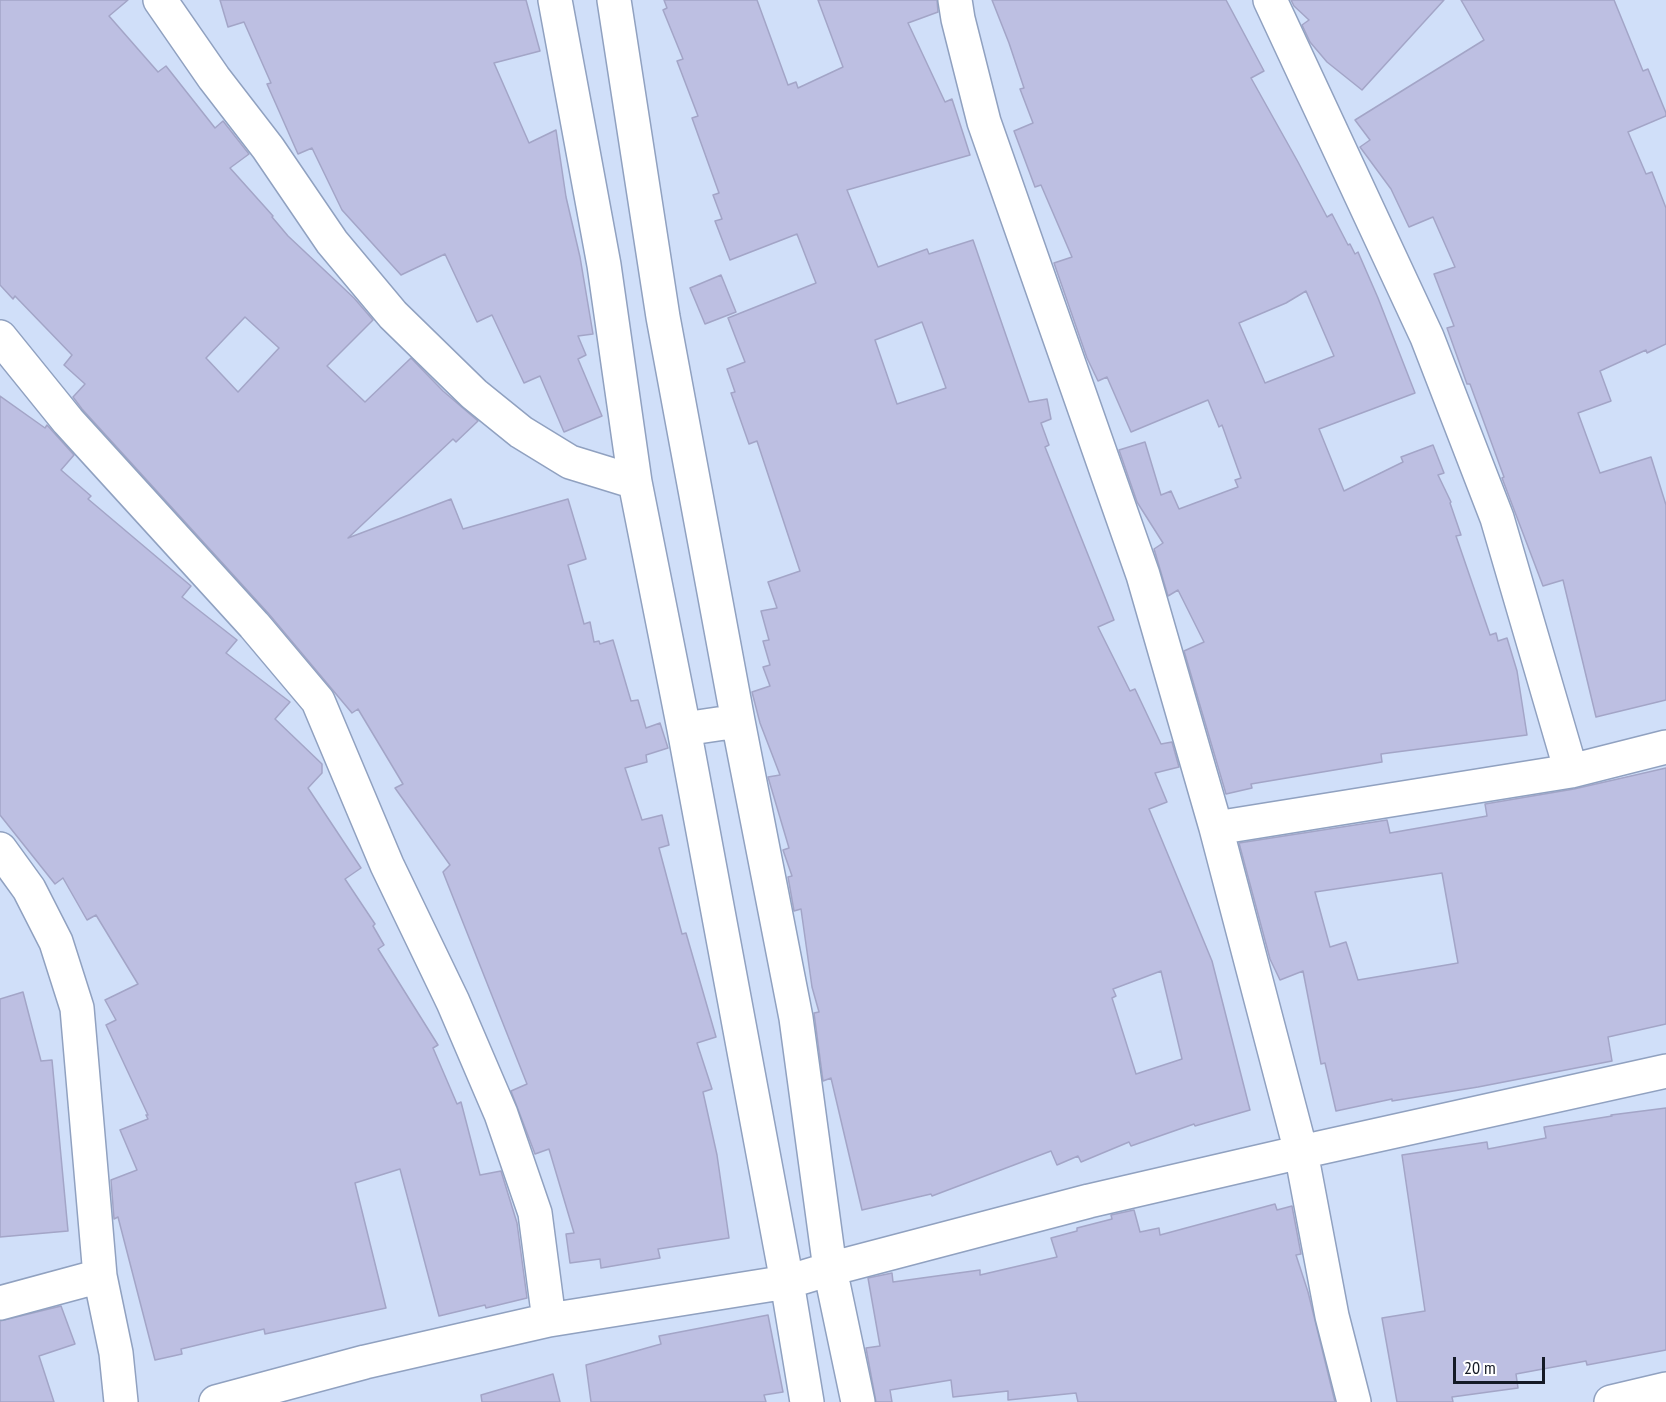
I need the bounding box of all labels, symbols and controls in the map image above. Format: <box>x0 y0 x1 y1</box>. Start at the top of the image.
scale bar <box>1456 1345 1548 1383</box>
text: 20 m <box>1464 1356 1496 1379</box>

